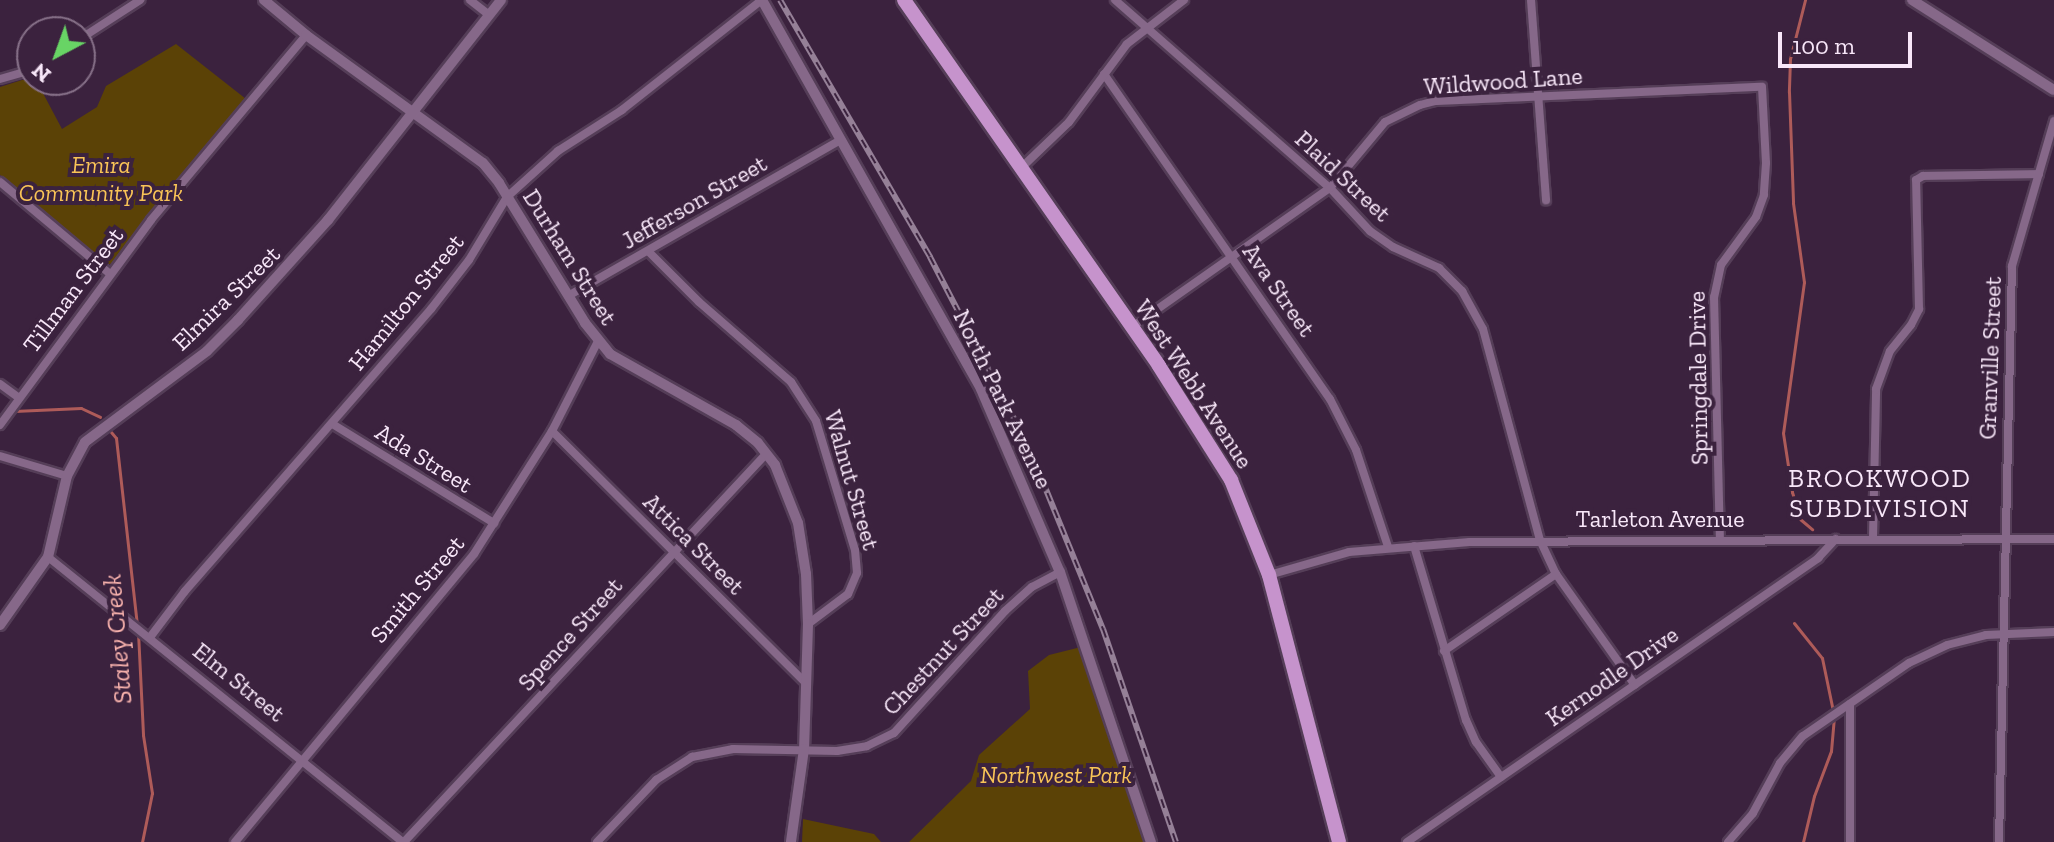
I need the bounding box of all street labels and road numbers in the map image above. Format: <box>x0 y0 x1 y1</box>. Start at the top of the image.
street label: Wildwood Lane <box>1423 61 1583 101</box>
street label: Plaid Street <box>1289 124 1397 228</box>
street label: Jefferson Street <box>616 149 772 255</box>
street label: Durham Street <box>517 184 623 330</box>
street label: Tillman Street <box>17 222 129 358</box>
street label: Hamilton Street <box>342 228 470 376</box>
street label: Ava Street <box>1237 238 1321 342</box>
street label: Elmira Street <box>166 240 286 356</box>
street label: Granville Street <box>1973 276 2007 440</box>
street label: Springdale Drive <box>1682 291 1714 465</box>
street label: West Webb Avenue <box>1128 293 1260 475</box>
street label: North Park Avenue <box>947 304 1059 494</box>
street label: Walnut Street <box>818 407 886 553</box>
street label: Ada Street <box>370 417 478 499</box>
street label: Attica Street <box>637 487 751 601</box>
street label: Tarleton Avenue <box>1575 505 1745 533</box>
street label: Smith Street <box>364 529 470 649</box>
street label: Spence Street <box>512 572 628 696</box>
street label: Chestnut Street <box>876 581 1010 721</box>
street label: Kernodle Drive <box>1540 620 1684 732</box>
street label: Elm Street <box>187 636 291 728</box>

